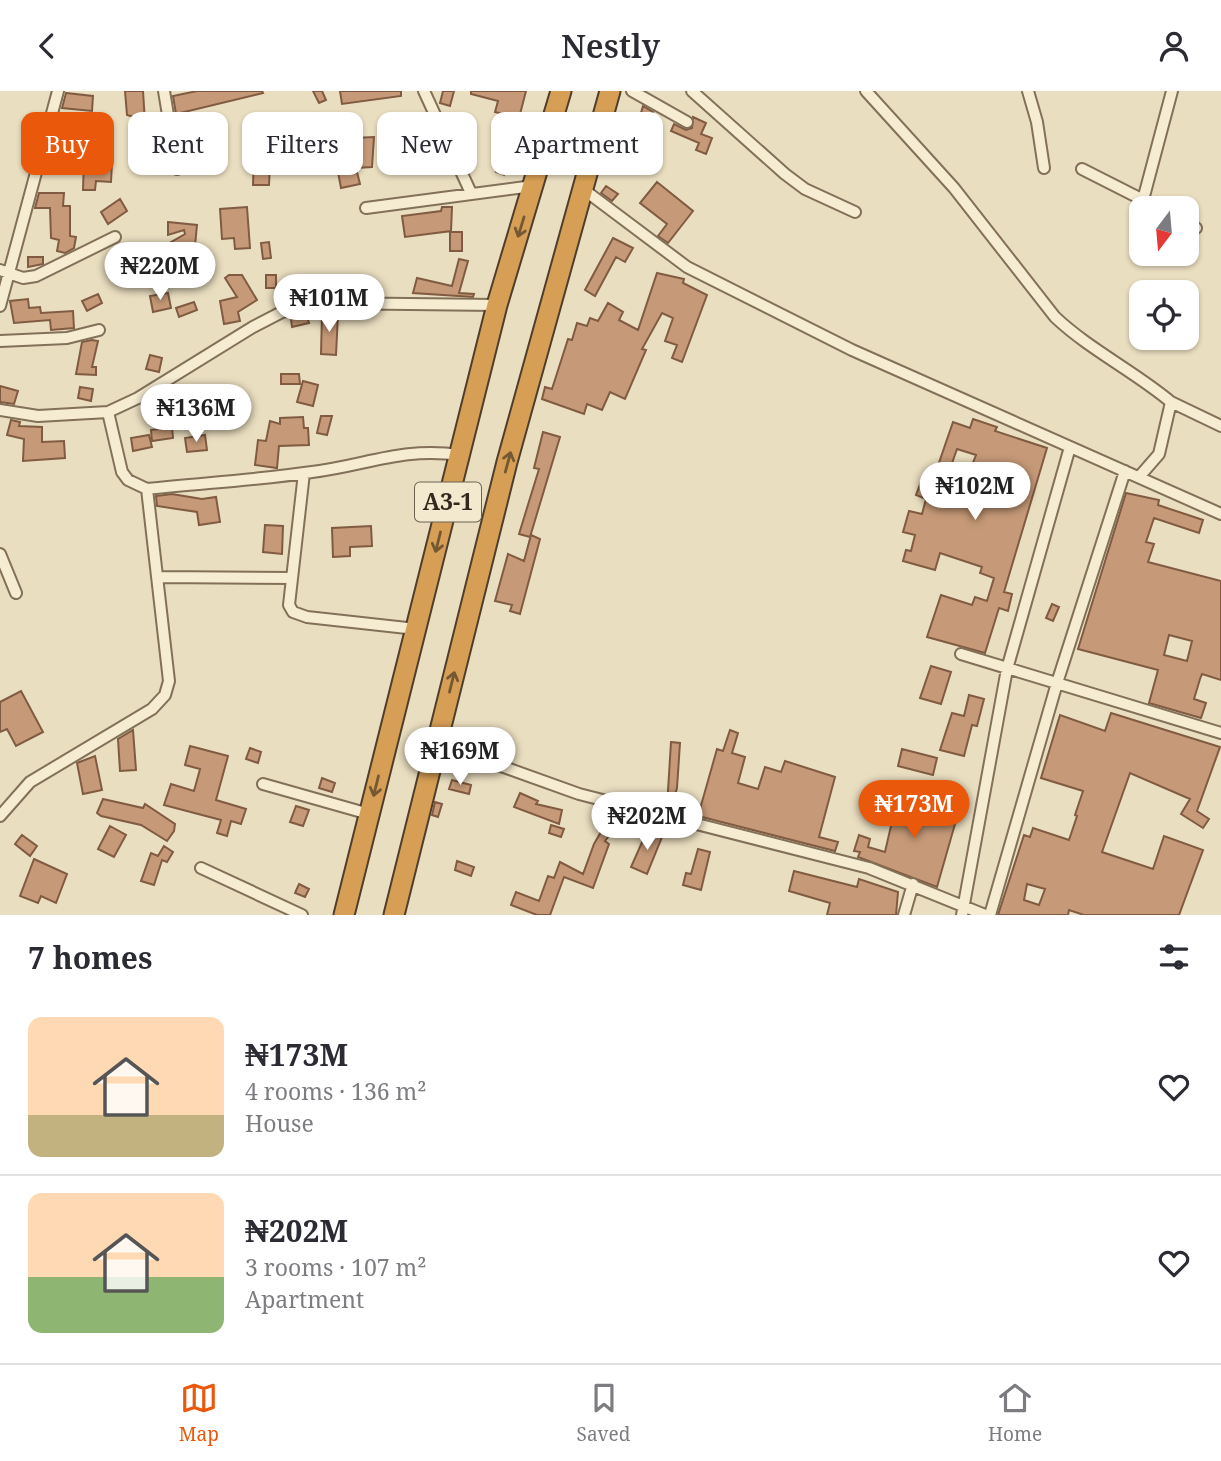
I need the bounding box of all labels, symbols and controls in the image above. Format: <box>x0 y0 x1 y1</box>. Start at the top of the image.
text: Nestly <box>561 24 660 67</box>
icon: back <box>28 27 66 65</box>
icon: person <box>1155 27 1193 65</box>
chip: Buy <box>21 112 114 175</box>
chip: Rent <box>128 112 228 175</box>
chip: Filters <box>242 112 363 175</box>
chip: New <box>377 112 477 175</box>
chip: Apartment <box>491 112 663 175</box>
north arrow <box>1129 196 1199 266</box>
map controls <box>1129 196 1199 350</box>
one-way arrow <box>513 216 526 238</box>
pin: ₦220M <box>111 243 209 302</box>
text: ₦220M <box>120 249 200 281</box>
pin: ₦101M <box>280 275 378 334</box>
button: locate <box>1129 280 1199 350</box>
text: ₦101M <box>289 281 369 313</box>
pin: ₦136M <box>147 385 245 444</box>
text: ₦136M <box>156 391 236 423</box>
one-way arrow <box>502 451 515 473</box>
pin: ₦102M <box>926 463 1024 522</box>
text: ₦102M <box>935 469 1015 501</box>
road number: A3-1 <box>415 483 481 521</box>
one-way arrow <box>431 530 444 553</box>
one-way arrow <box>446 672 459 694</box>
pin: ₦169M <box>411 727 509 787</box>
text: ₦169M <box>420 734 500 766</box>
one-way arrow <box>369 774 382 797</box>
pin: ₦173M <box>865 781 963 840</box>
text: ₦173M <box>874 787 954 819</box>
pin: ₦202M <box>598 793 696 852</box>
text: ₦202M <box>607 799 687 831</box>
text: 7 homes <box>28 937 152 978</box>
icon: filters <box>1155 938 1193 976</box>
text: ₦173M <box>245 1034 348 1075</box>
icon: home <box>84 1045 168 1129</box>
icon: heart <box>1155 1068 1193 1106</box>
text: 4 rooms · 136 m² <box>245 1075 427 1107</box>
text: House <box>245 1107 314 1139</box>
text: ₦202M <box>245 1210 348 1251</box>
icon: home <box>84 1221 168 1305</box>
icon: heart <box>1155 1244 1193 1282</box>
text: 3 rooms · 107 m² <box>245 1251 427 1283</box>
text: Apartment <box>245 1283 364 1315</box>
tab: Map <box>179 1379 219 1447</box>
tab: Saved <box>577 1379 630 1447</box>
tab: Home <box>988 1379 1042 1447</box>

